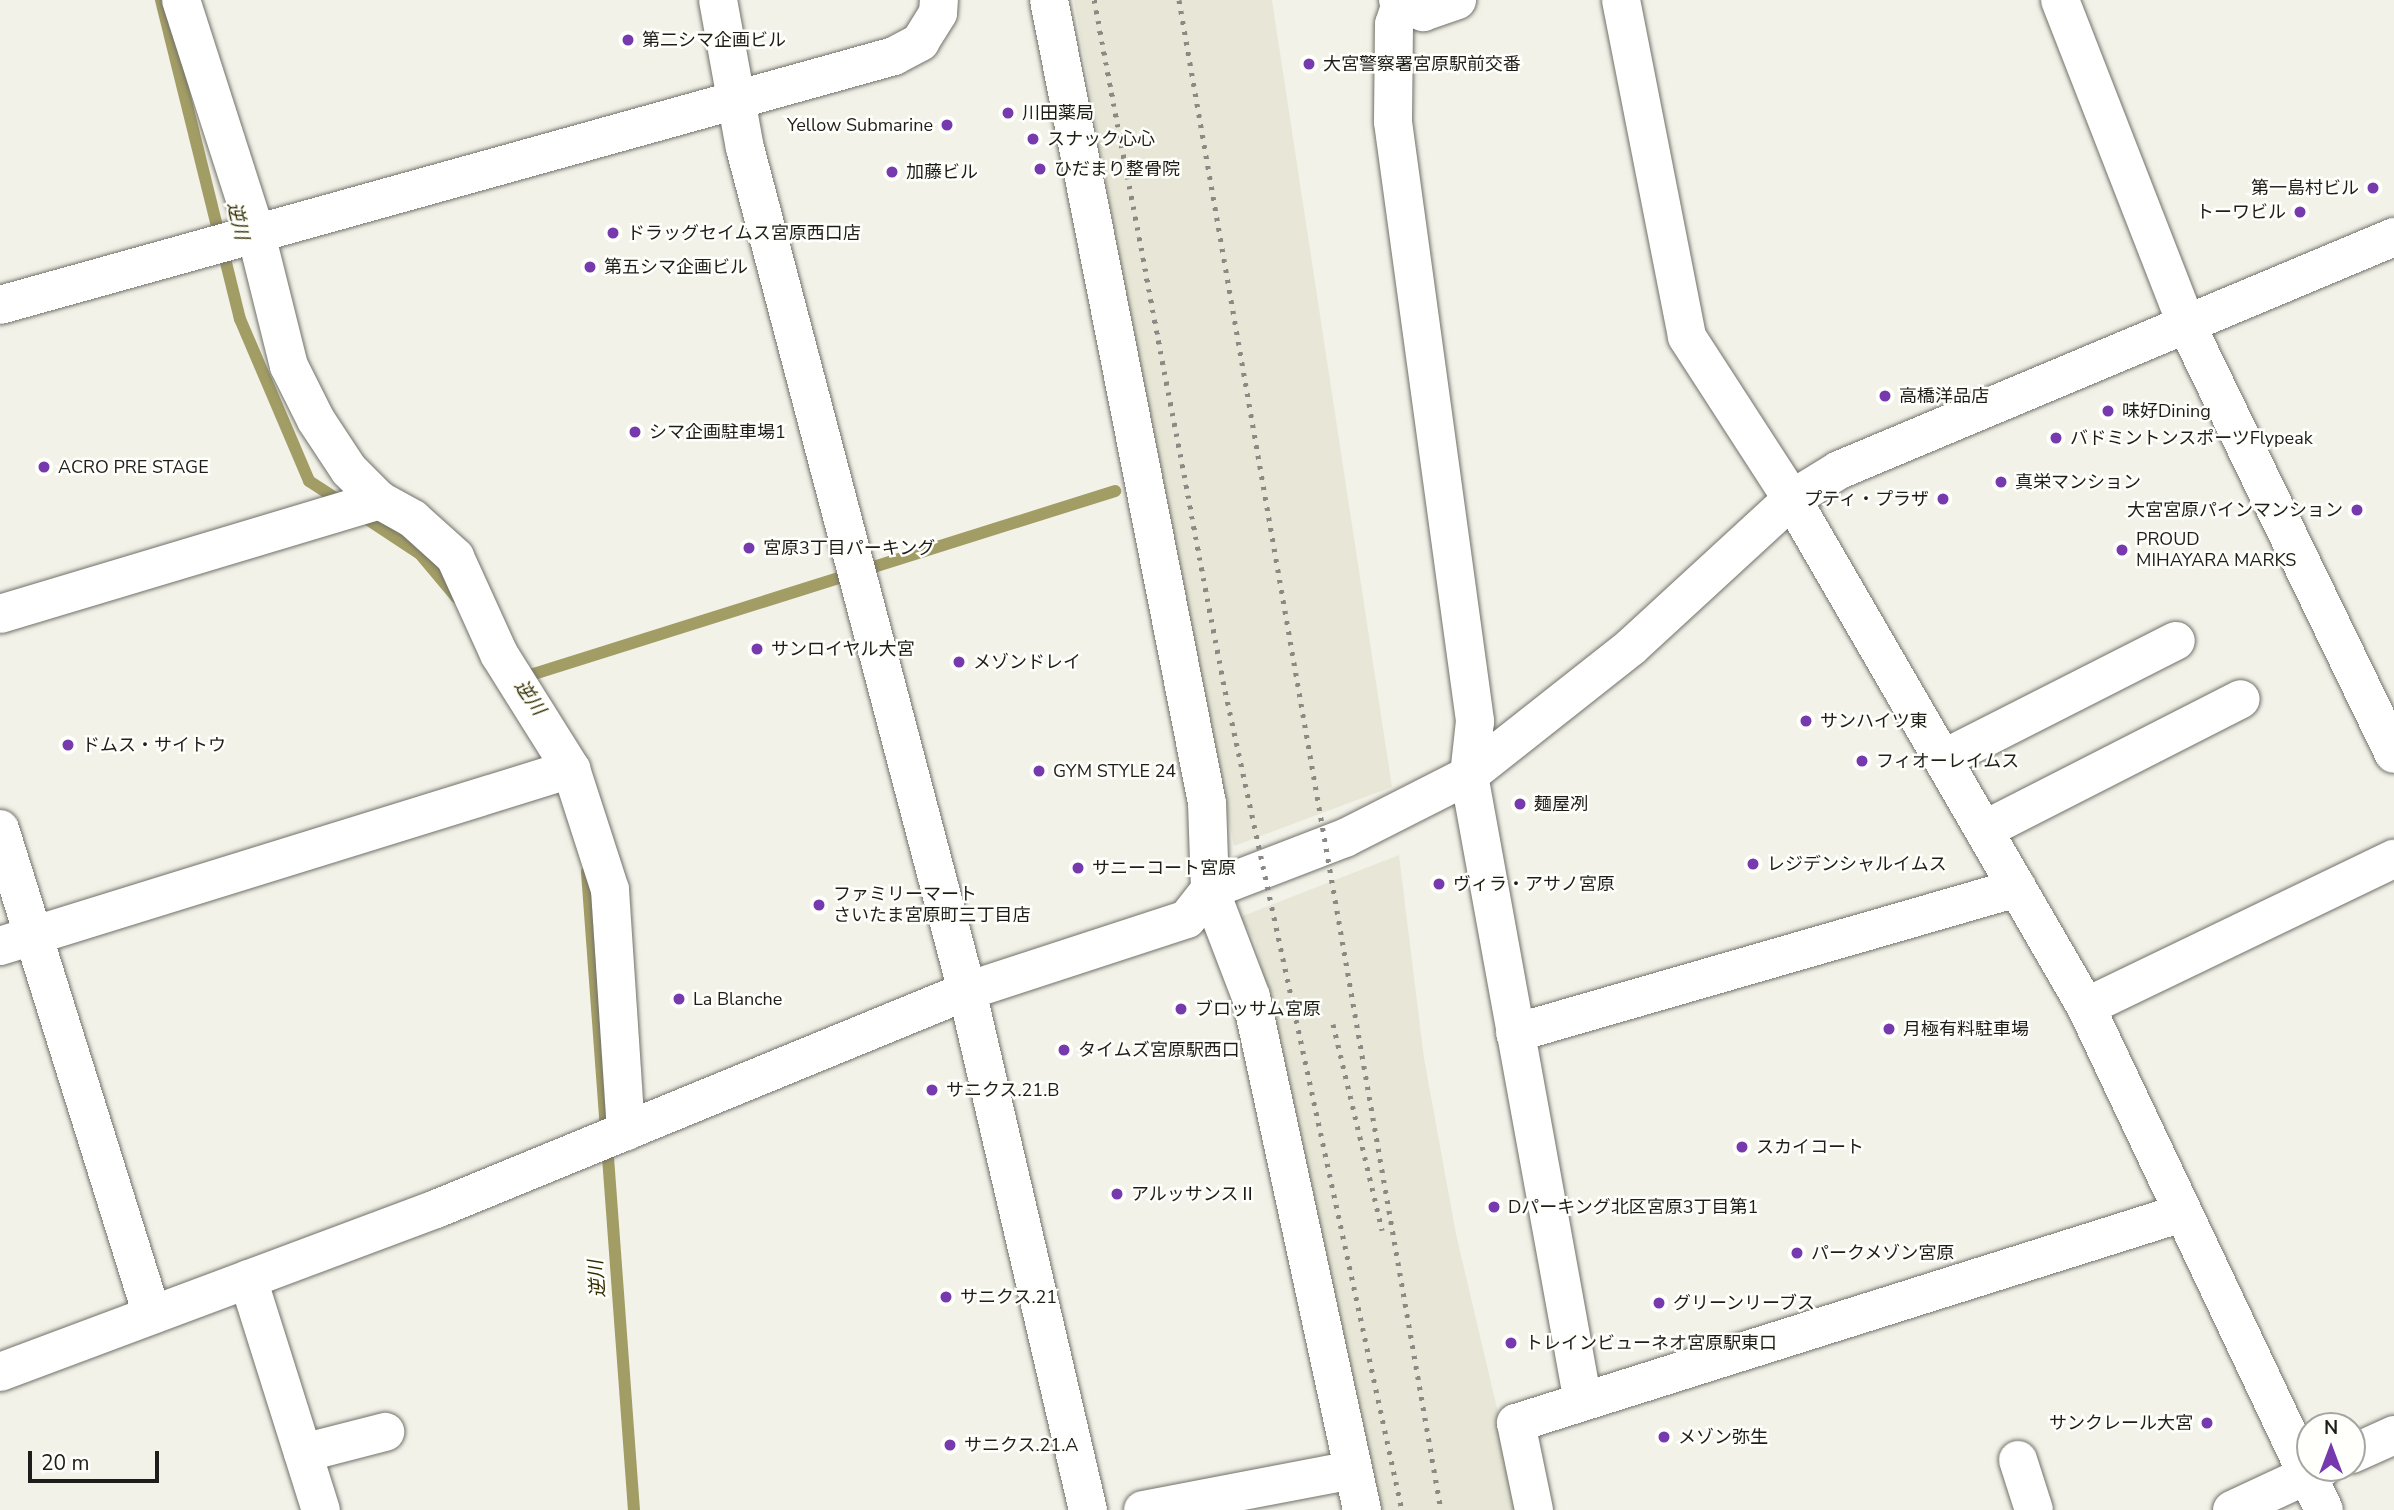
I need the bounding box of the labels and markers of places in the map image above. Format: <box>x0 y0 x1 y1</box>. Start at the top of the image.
place label: 第二シマ企画ビル <box>642 29 786 51</box>
marker: 第二シマ企画ビル <box>620 32 636 48</box>
place label: 大宮警察署宮原駅前交番 <box>1323 53 1521 75</box>
marker: 大宮警察署宮原駅前交番 <box>1301 56 1317 72</box>
place label: 川田薬局 <box>1022 102 1094 124</box>
marker: 川田薬局 <box>1000 105 1016 121</box>
place label: Yellow Submarine <box>787 114 933 136</box>
marker: Yellow Submarine <box>939 117 955 133</box>
place label: スナック心心 <box>1047 128 1155 150</box>
marker: スナック心心 <box>1025 131 1041 147</box>
place label: ひだまり整骨院 <box>1054 158 1180 180</box>
place label: 加藤ビル <box>906 161 978 183</box>
marker: ひだまり整骨院 <box>1032 161 1048 177</box>
marker: 加藤ビル <box>884 164 900 180</box>
place label: 第一島村ビル <box>2251 177 2359 199</box>
marker: 第一島村ビル <box>2365 180 2381 196</box>
place label: トーワビル <box>2196 201 2286 223</box>
marker: トーワビル <box>2292 204 2308 220</box>
place label: ドラッグセイムス宮原西口店 <box>627 222 861 244</box>
marker: ドラッグセイムス宮原西口店 <box>605 225 621 241</box>
place label: 第五シマ企画ビル <box>604 256 748 278</box>
marker: 第五シマ企画ビル <box>582 259 598 275</box>
place label: 高橋洋品店 <box>1899 385 1989 407</box>
marker: 高橋洋品店 <box>1877 388 1893 404</box>
place label: 味好Dining <box>2122 400 2211 422</box>
marker: 味好Dining <box>2100 403 2116 419</box>
place label: シマ企画駐車場1 <box>649 421 786 443</box>
marker: シマ企画駐車場1 <box>627 424 643 440</box>
place label: バドミントンスポーツFlypeak <box>2070 427 2313 449</box>
marker: バドミントンスポーツFlypeak <box>2048 430 2064 446</box>
place label: ACRO PRE STAGE <box>58 456 209 478</box>
marker: ACRO PRE STAGE <box>36 459 52 475</box>
place label: 真栄マンション <box>2015 471 2141 493</box>
marker: 真栄マンション <box>1993 474 2009 490</box>
place label: プティ・プラザ <box>1803 488 1929 510</box>
marker: プティ・プラザ <box>1935 491 1951 507</box>
place label: 大宮宮原パインマンション <box>2127 499 2343 521</box>
marker: 大宮宮原パインマンション <box>2349 502 2365 518</box>
place label: PROUD MIHAYARA MARKS <box>2136 529 2296 572</box>
place label: 宮原3丁目パーキング <box>763 537 936 559</box>
marker: 宮原3丁目パーキング <box>741 540 757 556</box>
marker: PROUD MIHAYARA MARKS <box>2114 542 2130 558</box>
place label: サンロイヤル大宮 <box>771 638 915 660</box>
marker: サンロイヤル大宮 <box>749 641 765 657</box>
place label: メゾンドレイ <box>973 651 1081 673</box>
marker: メゾンドレイ <box>951 654 967 670</box>
place label: サンハイツ東 <box>1820 710 1928 732</box>
marker: サンハイツ東 <box>1798 713 1814 729</box>
place label: ドムス・サイトウ <box>82 734 226 756</box>
marker: ドムス・サイトウ <box>60 737 76 753</box>
place label: フィオーレイムス <box>1876 750 2020 772</box>
marker: フィオーレイムス <box>1854 753 1870 769</box>
place label: GYM STYLE 24 <box>1053 760 1176 782</box>
marker: GYM STYLE 24 <box>1031 763 1047 779</box>
place label: 麺屋冽 <box>1534 793 1588 815</box>
marker: 麺屋冽 <box>1512 796 1528 812</box>
place label: レジデンシャルイムス <box>1767 853 1947 875</box>
marker: レジデンシャルイムス <box>1745 856 1761 872</box>
place label: サニーコート宮原 <box>1092 857 1236 879</box>
marker: サニーコート宮原 <box>1070 860 1086 876</box>
place label: ヴィラ・アサノ宮原 <box>1453 873 1615 895</box>
marker: ヴィラ・アサノ宮原 <box>1431 876 1447 892</box>
place label: ファミリーマート さいたま宮原町三丁目店 <box>833 884 1031 926</box>
marker: ファミリーマート さいたま宮原町三丁目店 <box>811 897 827 913</box>
place label: La Blanche <box>693 988 782 1010</box>
marker: La Blanche <box>671 991 687 1007</box>
place label: ブロッサム宮原 <box>1195 998 1321 1020</box>
marker: ブロッサム宮原 <box>1173 1001 1189 1017</box>
place label: 月極有料駐車場 <box>1903 1018 2029 1040</box>
marker: 月極有料駐車場 <box>1881 1021 1897 1037</box>
place label: タイムズ宮原駅西口 <box>1078 1039 1240 1061</box>
marker: タイムズ宮原駅西口 <box>1056 1042 1072 1058</box>
place label: サニクス.21.B <box>946 1079 1060 1101</box>
marker: サニクス.21.B <box>924 1082 940 1098</box>
place label: スカイコート <box>1756 1136 1864 1158</box>
marker: スカイコート <box>1734 1139 1750 1155</box>
place label: アルッサンスⅡ <box>1131 1183 1257 1205</box>
marker: アルッサンスⅡ <box>1109 1186 1125 1202</box>
place label: Dパーキング北区宮原3丁目第1 <box>1508 1196 1759 1218</box>
marker: Dパーキング北区宮原3丁目第1 <box>1486 1199 1502 1215</box>
place label: パークメゾン宮原 <box>1811 1242 1955 1264</box>
marker: パークメゾン宮原 <box>1789 1245 1805 1261</box>
place label: サニクス.21 <box>960 1286 1058 1308</box>
marker: サニクス.21 <box>938 1289 954 1305</box>
place label: グリーンリーブス <box>1673 1292 1817 1314</box>
marker: グリーンリーブス <box>1651 1295 1667 1311</box>
place label: トレインビューネオ宮原駅東口 <box>1525 1332 1777 1354</box>
marker: トレインビューネオ宮原駅東口 <box>1503 1335 1519 1351</box>
place label: サンクレール大宮 <box>2049 1412 2193 1434</box>
marker: サンクレール大宮 <box>2199 1415 2215 1431</box>
place label: メゾン弥生 <box>1678 1426 1768 1448</box>
marker: メゾン弥生 <box>1656 1429 1672 1445</box>
place label: サニクス.21.A <box>964 1434 1079 1456</box>
marker: サニクス.21.A <box>942 1437 958 1453</box>

